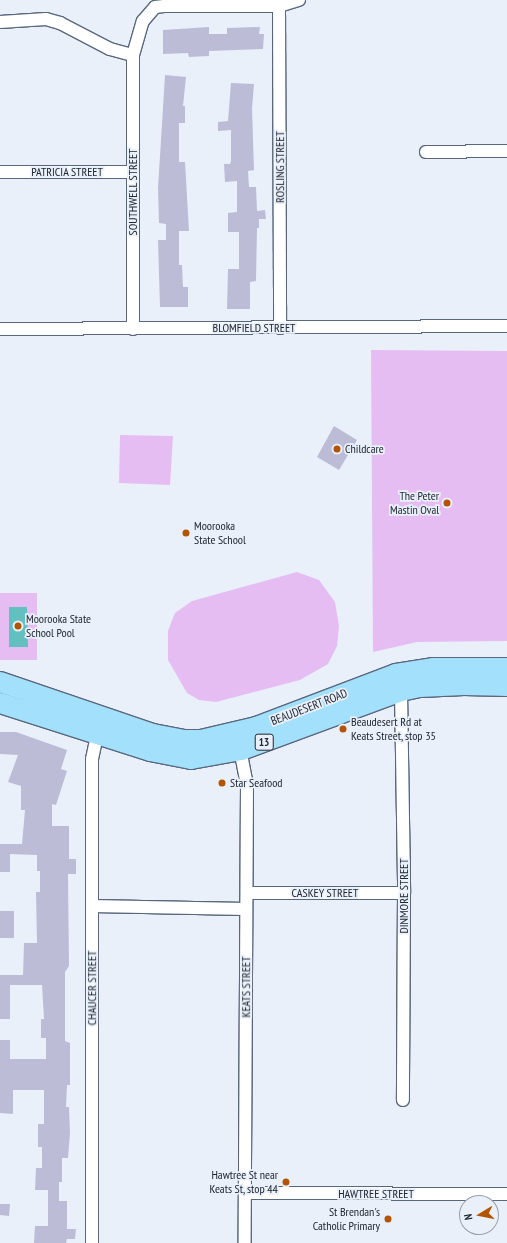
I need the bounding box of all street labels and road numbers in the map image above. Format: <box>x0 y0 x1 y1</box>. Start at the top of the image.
street label: ROSLING STREET <box>273 131 287 203</box>
street label: SOUTHWELL STREET <box>126 148 140 236</box>
street label: PATRICIA STREET <box>31 165 103 179</box>
street label: BLOMFIELD STREET <box>213 321 295 335</box>
street label: BEAUDESERT ROAD <box>268 686 350 728</box>
road number: 13 <box>254 733 274 751</box>
street label: DINMORE STREET <box>397 858 411 934</box>
street label: CASKEY STREET <box>292 886 358 900</box>
street label: CHAUCER STREET <box>85 951 99 1025</box>
street label: KEATS STREET <box>239 956 253 1018</box>
street label: HAWTREE STREET <box>338 1187 414 1201</box>

